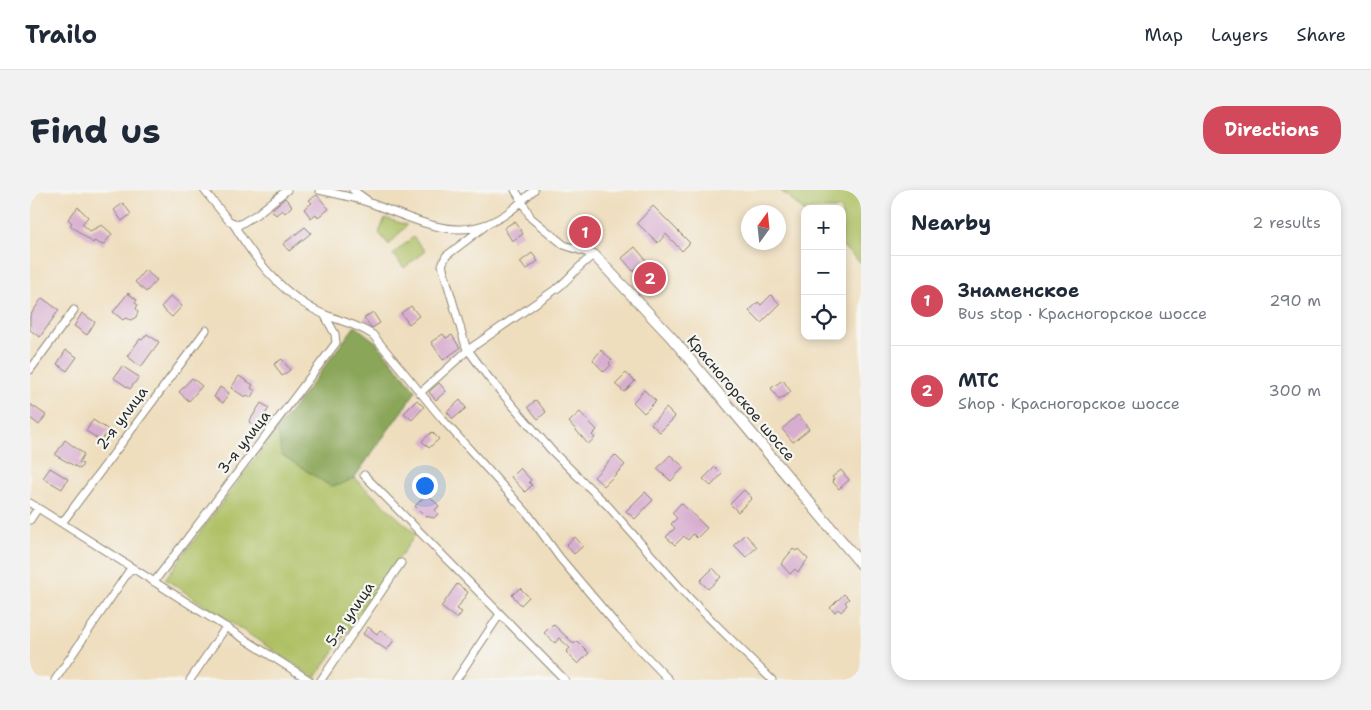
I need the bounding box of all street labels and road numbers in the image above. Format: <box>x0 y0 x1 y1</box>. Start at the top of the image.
street label: Красногорское шоссе <box>682 331 800 465</box>
street label: 2-я улица <box>92 382 153 454</box>
street label: 3-я улица <box>213 406 275 478</box>
street label: 5-я улица <box>321 577 379 650</box>

